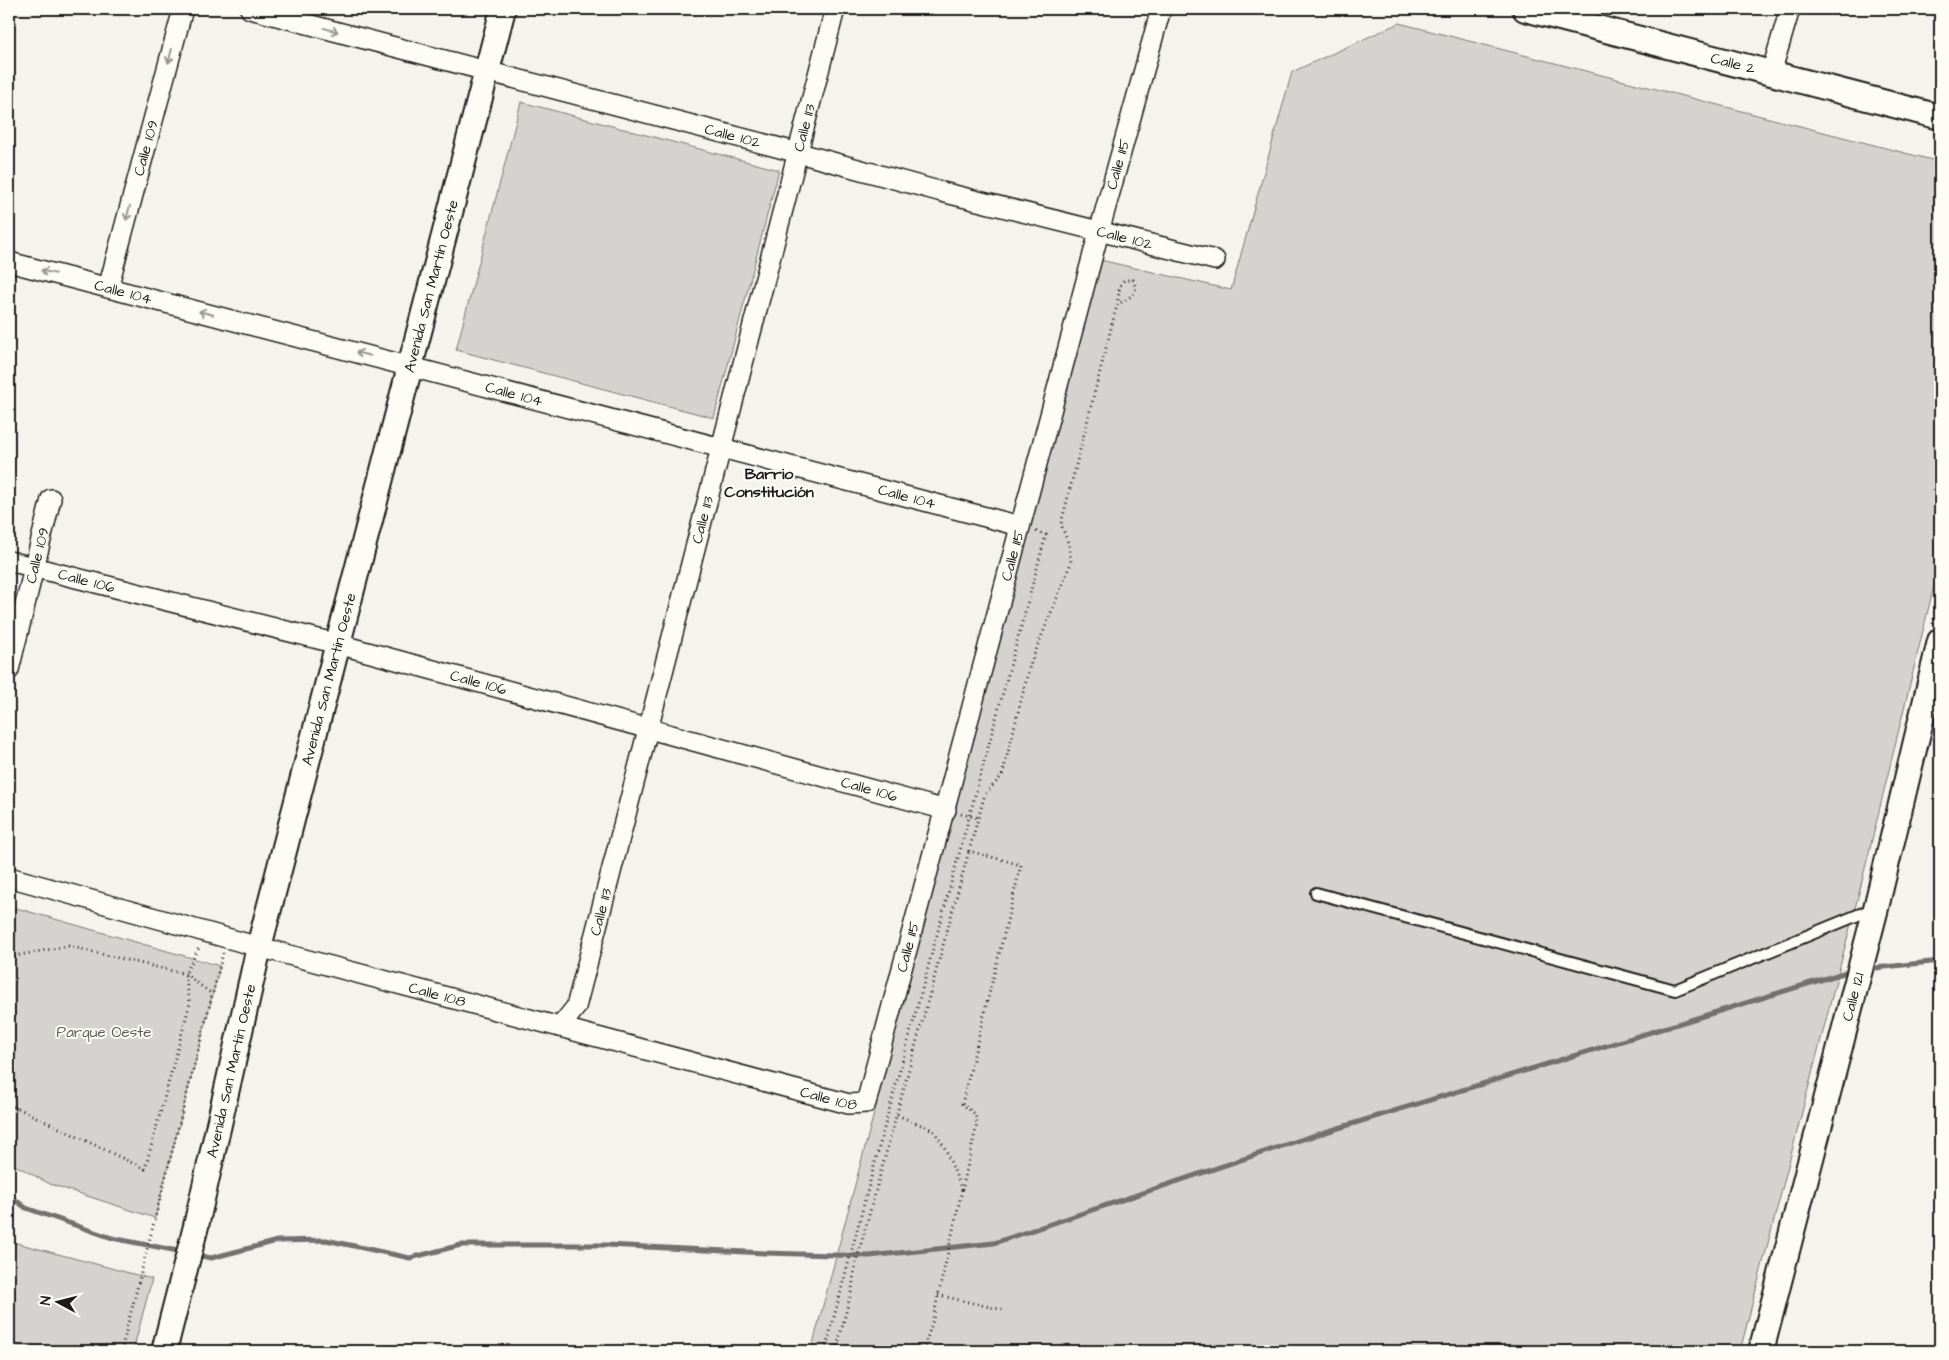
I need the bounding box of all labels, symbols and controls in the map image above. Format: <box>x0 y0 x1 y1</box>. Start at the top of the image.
one-way arrow <box>322 26 338 35</box>
one-way arrow <box>165 47 174 63</box>
street label: Calle 2 <box>1708 48 1758 80</box>
street label: Calle 113 <box>788 101 821 154</box>
street label: Calle 109 <box>129 118 164 178</box>
street label: Calle 102 <box>702 119 763 154</box>
street label: Calle 115 <box>1101 136 1135 192</box>
street label: Avenida San Martín Oeste <box>399 198 464 375</box>
one-way arrow <box>123 204 132 220</box>
street label: Calle 102 <box>1094 221 1155 255</box>
one-way arrow <box>41 267 57 277</box>
street label: Calle 104 <box>92 275 154 310</box>
one-way arrow <box>198 308 214 317</box>
one-way arrow <box>355 348 371 358</box>
street label: Calle 104 <box>483 377 545 412</box>
district label: Barrio Constitución <box>724 463 814 503</box>
street label: Calle 104 <box>876 479 938 515</box>
street label: Calle 113 <box>687 493 719 546</box>
street label: Calle 109 <box>21 525 55 586</box>
street label: Calle 115 <box>996 528 1030 583</box>
street label: Calle 106 <box>56 564 118 598</box>
street label: Avenida San Martín Oeste <box>297 591 362 768</box>
street label: Calle 106 <box>448 665 510 701</box>
street label: Calle 106 <box>838 772 900 807</box>
street label: Calle 113 <box>585 885 618 938</box>
street label: Calle 115 <box>891 919 925 974</box>
street label: Calle 121 <box>1837 970 1870 1023</box>
street label: Calle 108 <box>406 977 468 1013</box>
street label: Avenida San Martín Oeste <box>202 982 261 1160</box>
park label: Parque Oeste <box>57 1022 151 1043</box>
street label: Calle 108 <box>798 1081 858 1115</box>
north arrow <box>32 1278 82 1328</box>
text: N <box>36 1295 57 1306</box>

